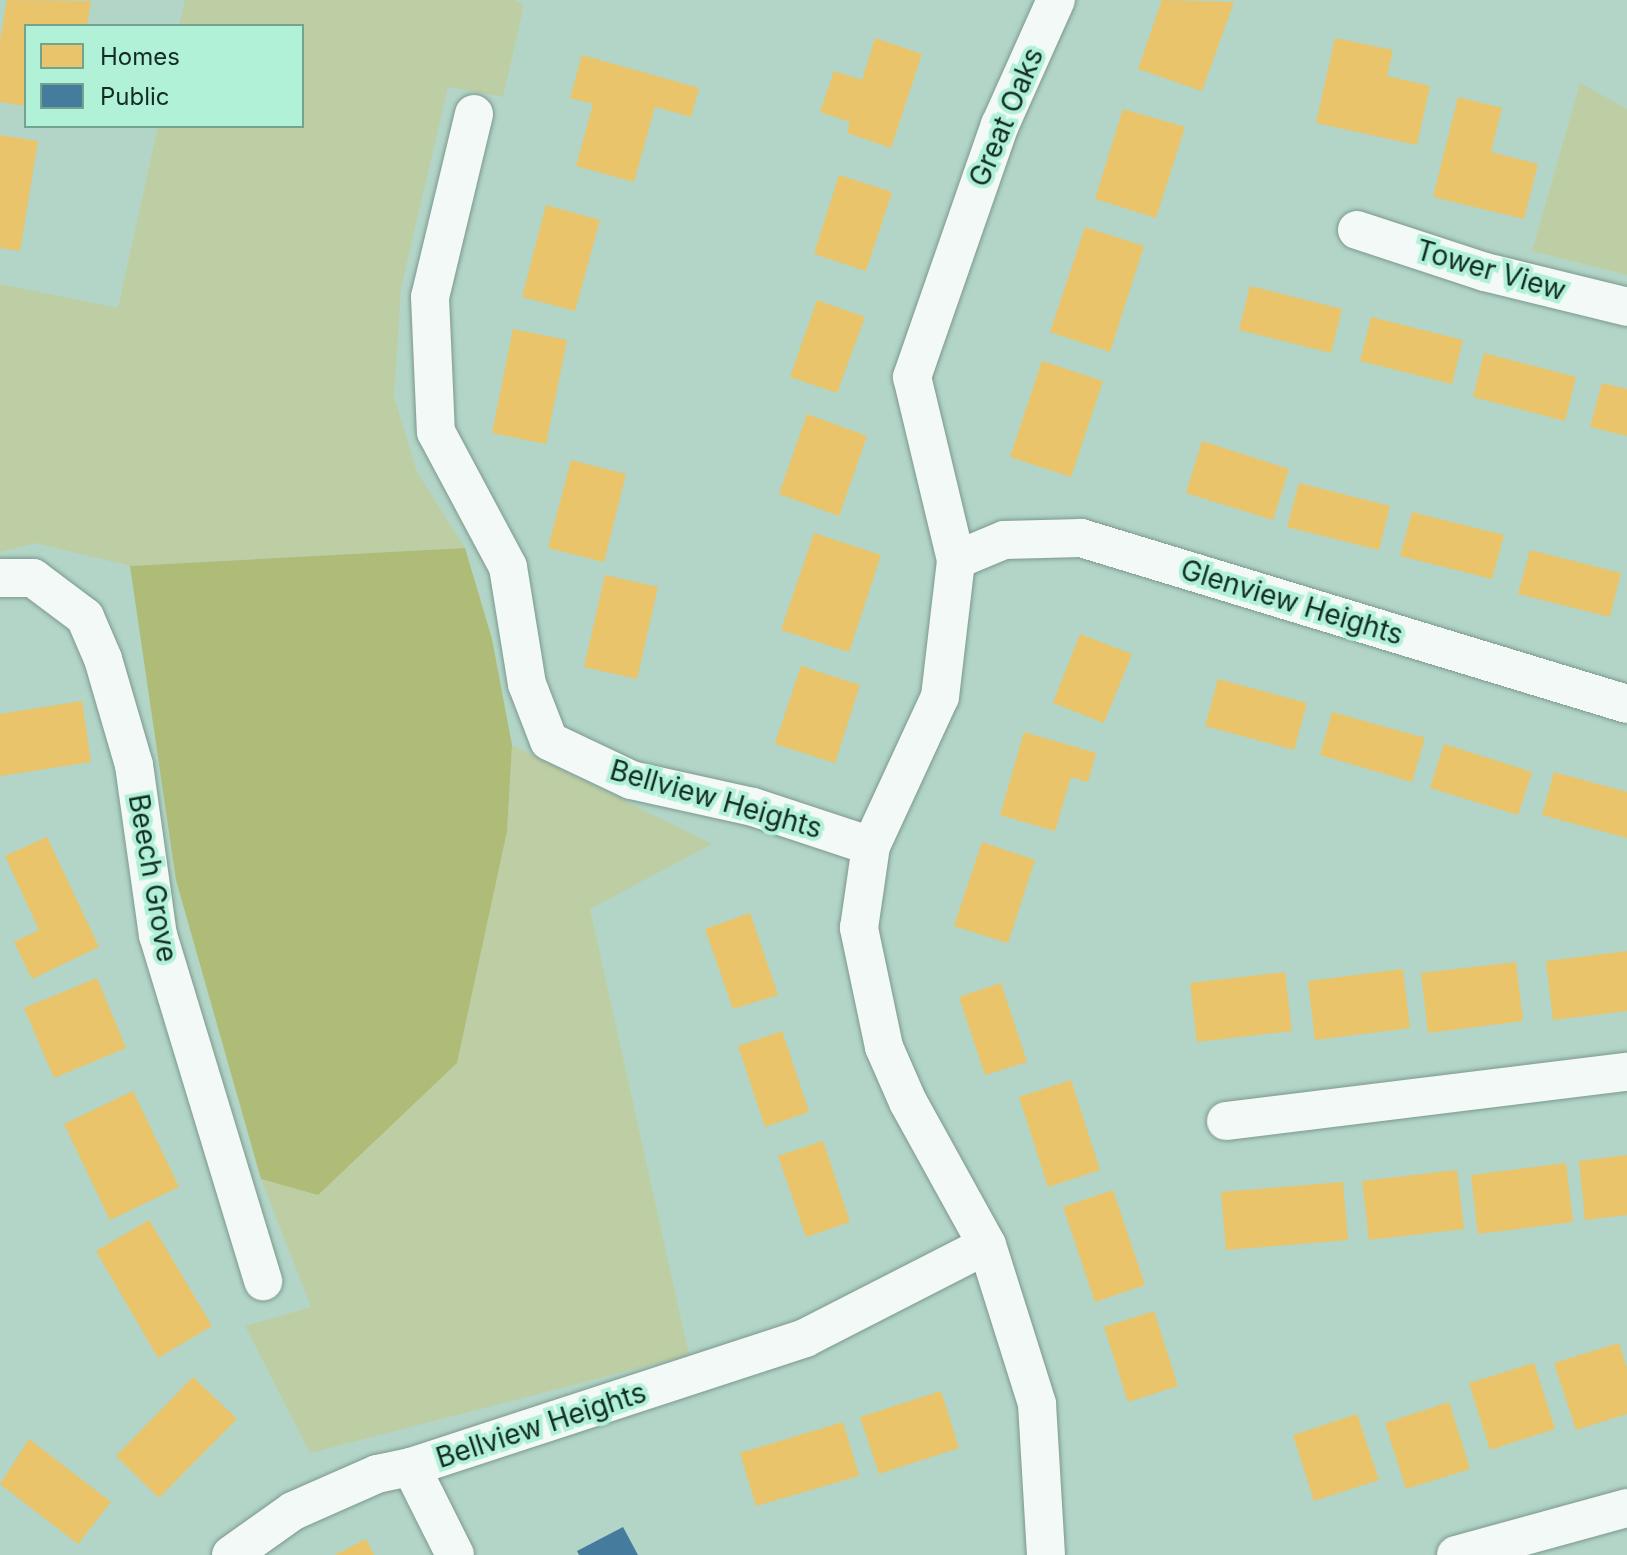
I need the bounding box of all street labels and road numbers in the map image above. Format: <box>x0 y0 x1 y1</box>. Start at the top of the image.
street label: Great Oaks <box>962 43 1050 191</box>
street label: Tower View <box>1412 233 1570 307</box>
street label: Glenview Heights <box>1177 552 1407 652</box>
street label: Bellview Heights <box>606 753 826 845</box>
street label: Beech Grove <box>122 791 184 965</box>
street label: Bellview Heights <box>432 1375 650 1475</box>

